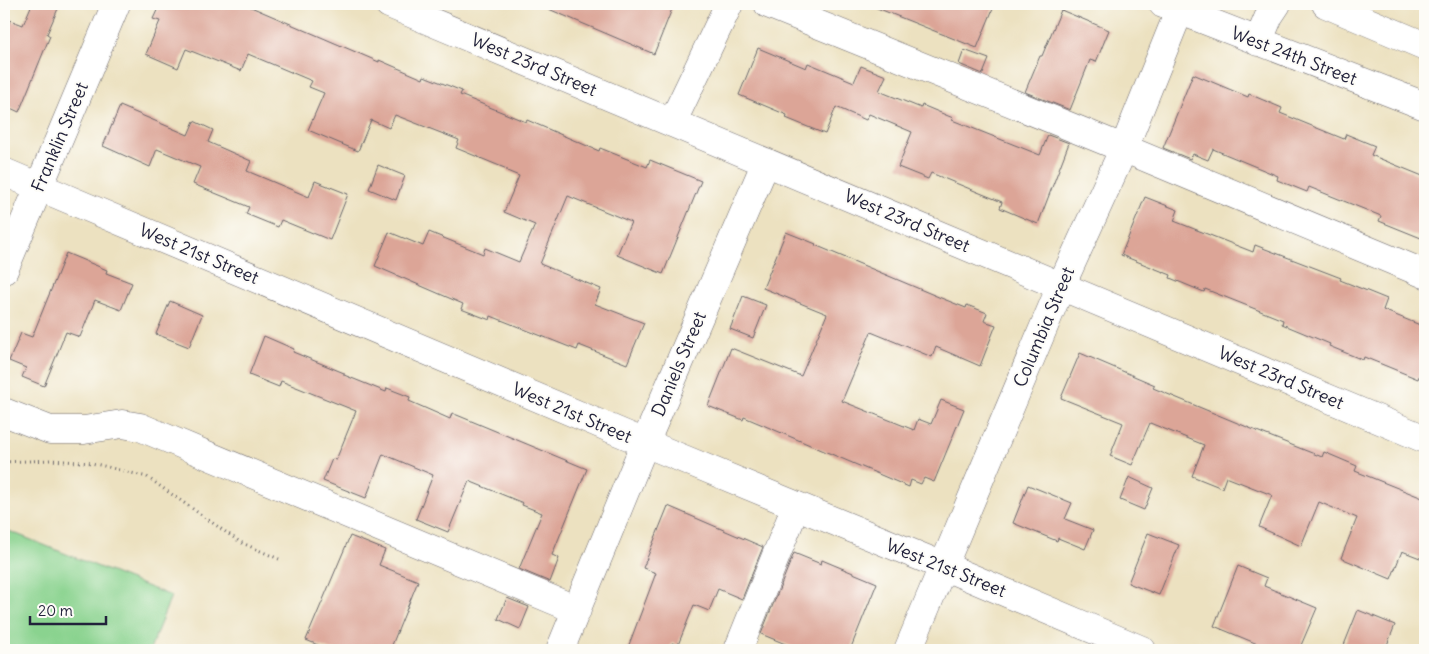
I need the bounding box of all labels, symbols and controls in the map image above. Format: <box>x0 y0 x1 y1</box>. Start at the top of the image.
street label: West 24th Street <box>1228 21 1360 90</box>
street label: West 23rd Street <box>468 28 600 101</box>
street label: Franklin Street <box>26 78 93 195</box>
street label: West 23rd Street <box>841 184 973 257</box>
street label: West 21st Street <box>136 218 262 289</box>
street label: Columbia Street <box>1008 263 1079 391</box>
street label: Daniels Street <box>646 308 711 420</box>
street label: West 23rd Street <box>1215 341 1347 414</box>
street label: West 21st Street <box>509 377 635 448</box>
street label: West 21st Street <box>883 533 1010 602</box>
scale bar <box>30 594 106 626</box>
text: 20 m <box>38 601 73 620</box>

